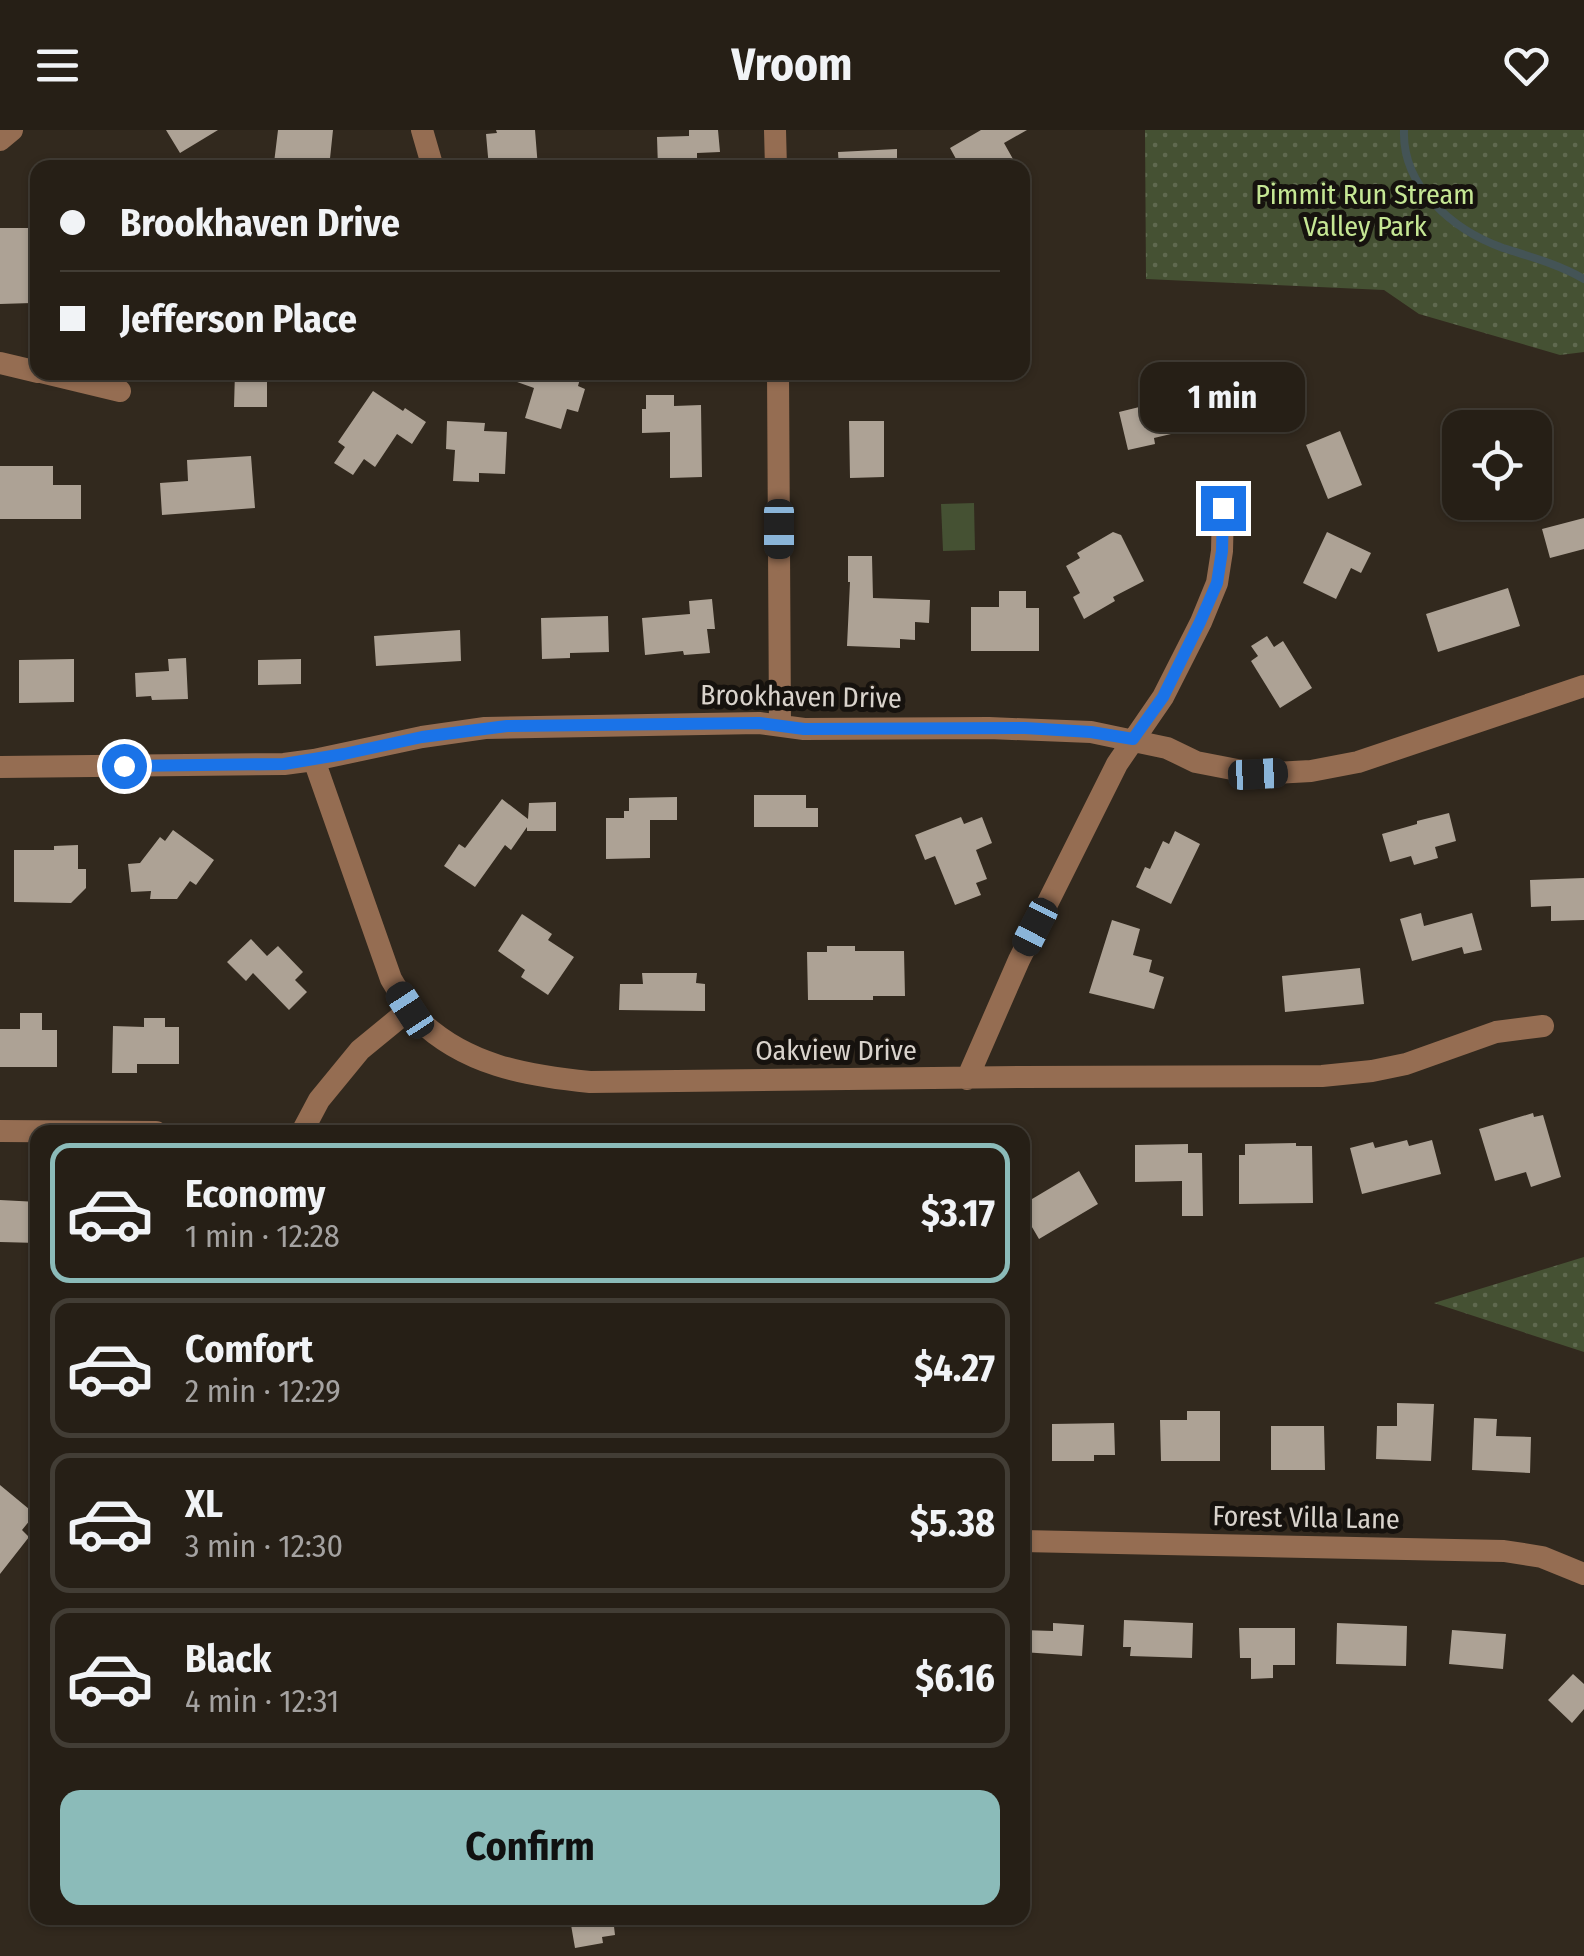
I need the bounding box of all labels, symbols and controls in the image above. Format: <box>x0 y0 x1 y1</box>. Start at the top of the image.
icon: menu <box>30 38 85 93</box>
text: Vroom <box>732 38 852 92</box>
icon: heart <box>1499 38 1554 93</box>
park label: Pimmit Run Stream Valley Park <box>1255 178 1475 243</box>
text: Brookhaven Drive <box>120 200 400 246</box>
text: Jefferson Place <box>120 296 357 342</box>
callout: 1 min <box>1140 363 1306 433</box>
text: 1 min <box>1188 378 1257 416</box>
map controls <box>1442 410 1552 520</box>
button: locate <box>1442 410 1552 520</box>
route end <box>1201 486 1246 531</box>
car <box>764 499 794 559</box>
street label: Brookhaven Drive <box>700 678 902 715</box>
route start <box>102 744 147 789</box>
car <box>1227 757 1289 791</box>
car <box>1008 893 1062 961</box>
car <box>381 977 439 1043</box>
street label: Oakview Drive <box>755 1034 917 1067</box>
icon: car <box>65 1168 155 1258</box>
text: Economy <box>185 1171 325 1217</box>
text: $3.17 <box>921 1190 995 1236</box>
text: 1 min · 12:28 <box>185 1217 340 1255</box>
icon: car <box>65 1323 155 1413</box>
text: Comfort <box>185 1326 313 1372</box>
text: $4.27 <box>914 1345 995 1391</box>
text: 2 min · 12:29 <box>185 1372 341 1410</box>
icon: car <box>65 1478 155 1568</box>
text: XL <box>185 1481 223 1527</box>
street label: Forest Villa Lane <box>1212 1499 1400 1536</box>
text: $5.38 <box>910 1500 995 1546</box>
text: 3 min · 12:30 <box>185 1527 343 1565</box>
icon: car <box>65 1633 155 1723</box>
text: Black <box>185 1636 271 1682</box>
text: $6.16 <box>915 1655 995 1701</box>
text: 4 min · 12:31 <box>185 1682 339 1720</box>
button: Confirm <box>60 1790 1000 1905</box>

